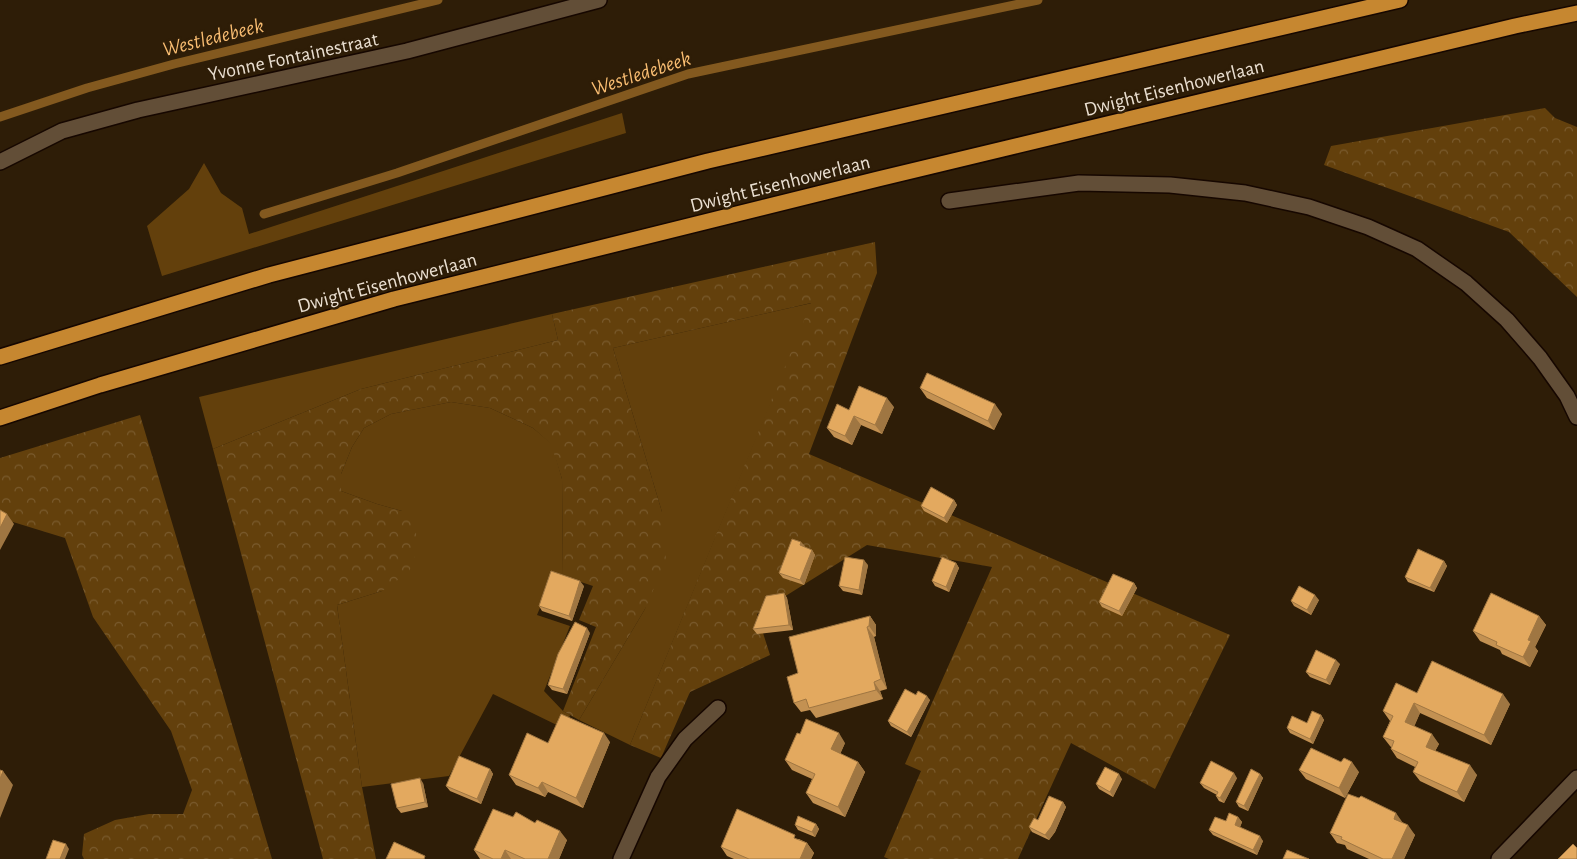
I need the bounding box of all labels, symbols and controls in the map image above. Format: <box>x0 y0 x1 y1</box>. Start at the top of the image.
water label: Westledebeek <box>160 15 266 60</box>
street label: Yvonne Fontainestraat <box>206 29 381 85</box>
water label: Westledebeek <box>589 47 694 99</box>
street label: Dwight Eisenhowerlaan <box>1082 56 1266 120</box>
street label: Dwight Eisenhowerlaan <box>688 152 872 216</box>
street label: Dwight Eisenhowerlaan <box>295 249 479 317</box>

